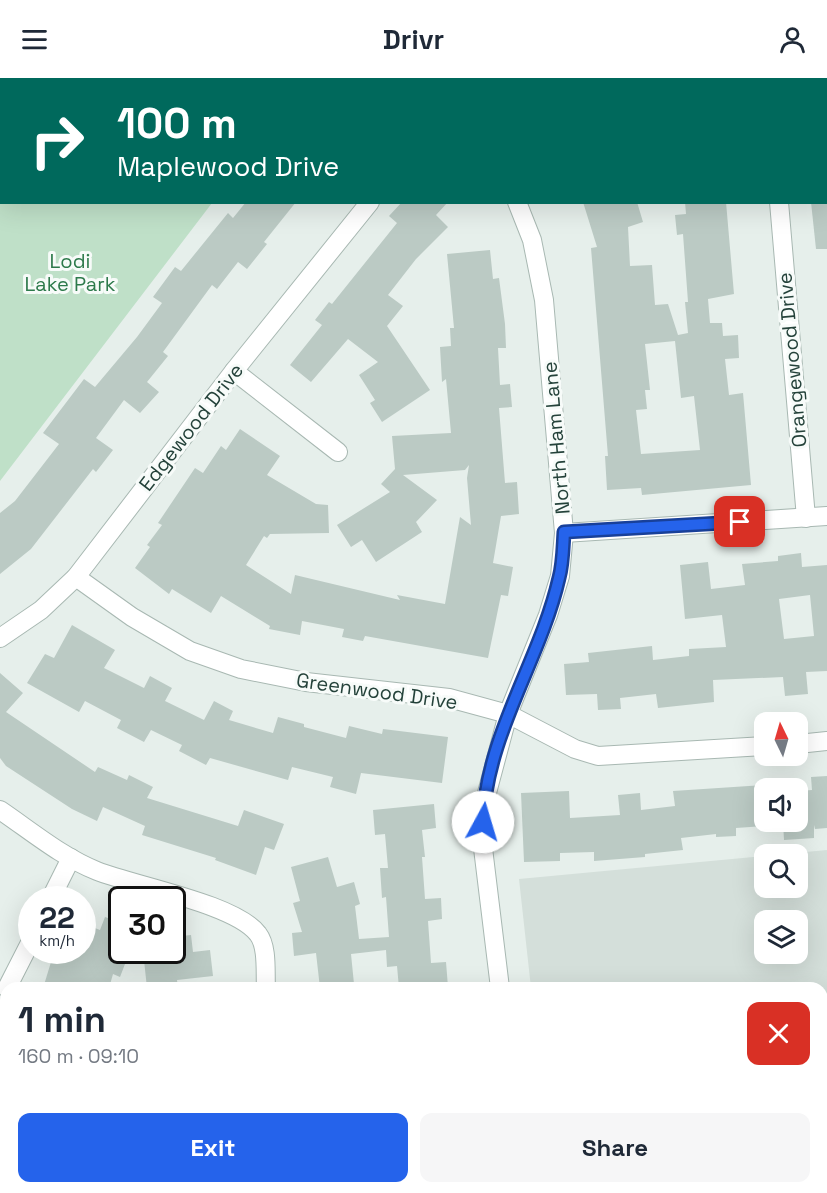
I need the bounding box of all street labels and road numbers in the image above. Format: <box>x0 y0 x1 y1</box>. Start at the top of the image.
street label: Orangewood Drive <box>771 272 813 448</box>
street label: Edgewood Drive <box>133 358 249 496</box>
street label: North Ham Lane <box>536 361 576 515</box>
street label: Greenwood Drive <box>295 667 459 715</box>

